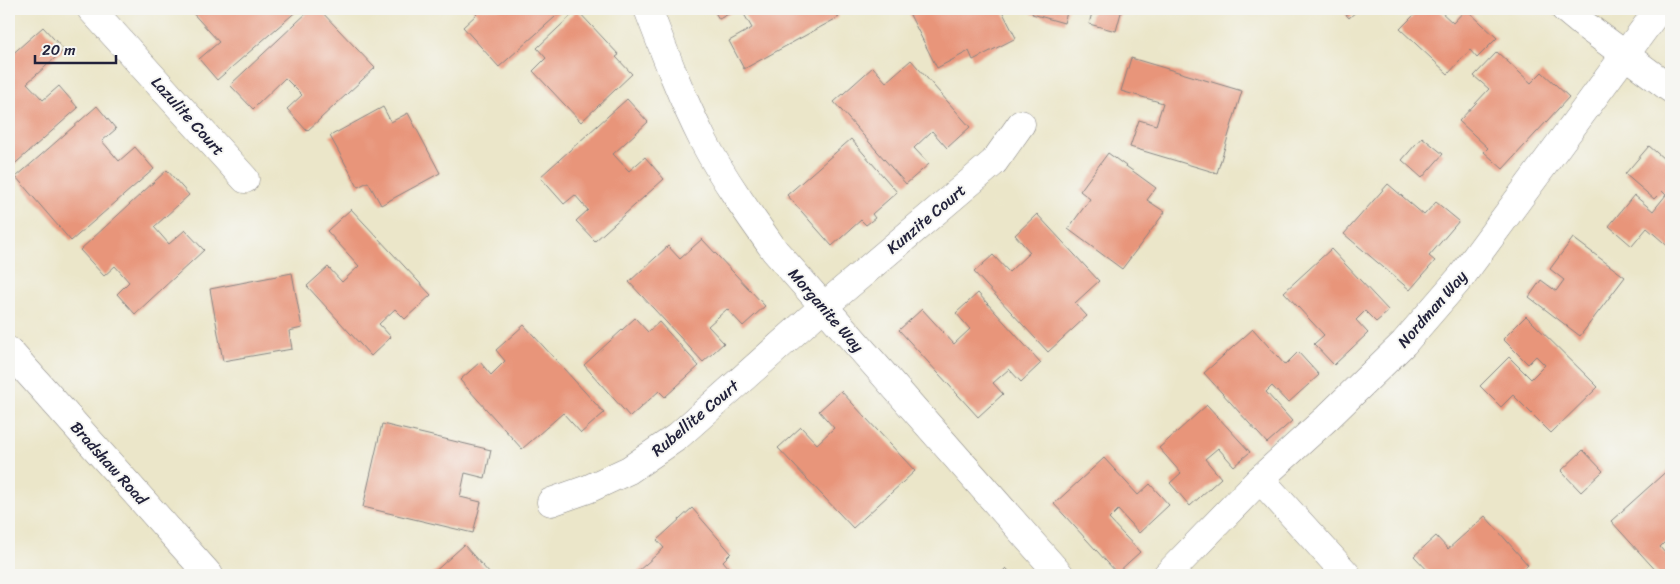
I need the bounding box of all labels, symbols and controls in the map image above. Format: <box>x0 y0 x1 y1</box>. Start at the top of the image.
scale bar <box>35 32 116 64</box>
text: 20 m <box>42 37 76 63</box>
street label: Lazulite Court <box>144 69 232 163</box>
street label: Kunzite Court <box>879 177 973 261</box>
street label: Morganite Way <box>781 261 872 360</box>
street label: Nordman Way <box>1390 263 1475 355</box>
street label: Rubellite Court <box>644 372 746 464</box>
street label: Bradshaw Road <box>63 414 156 513</box>

